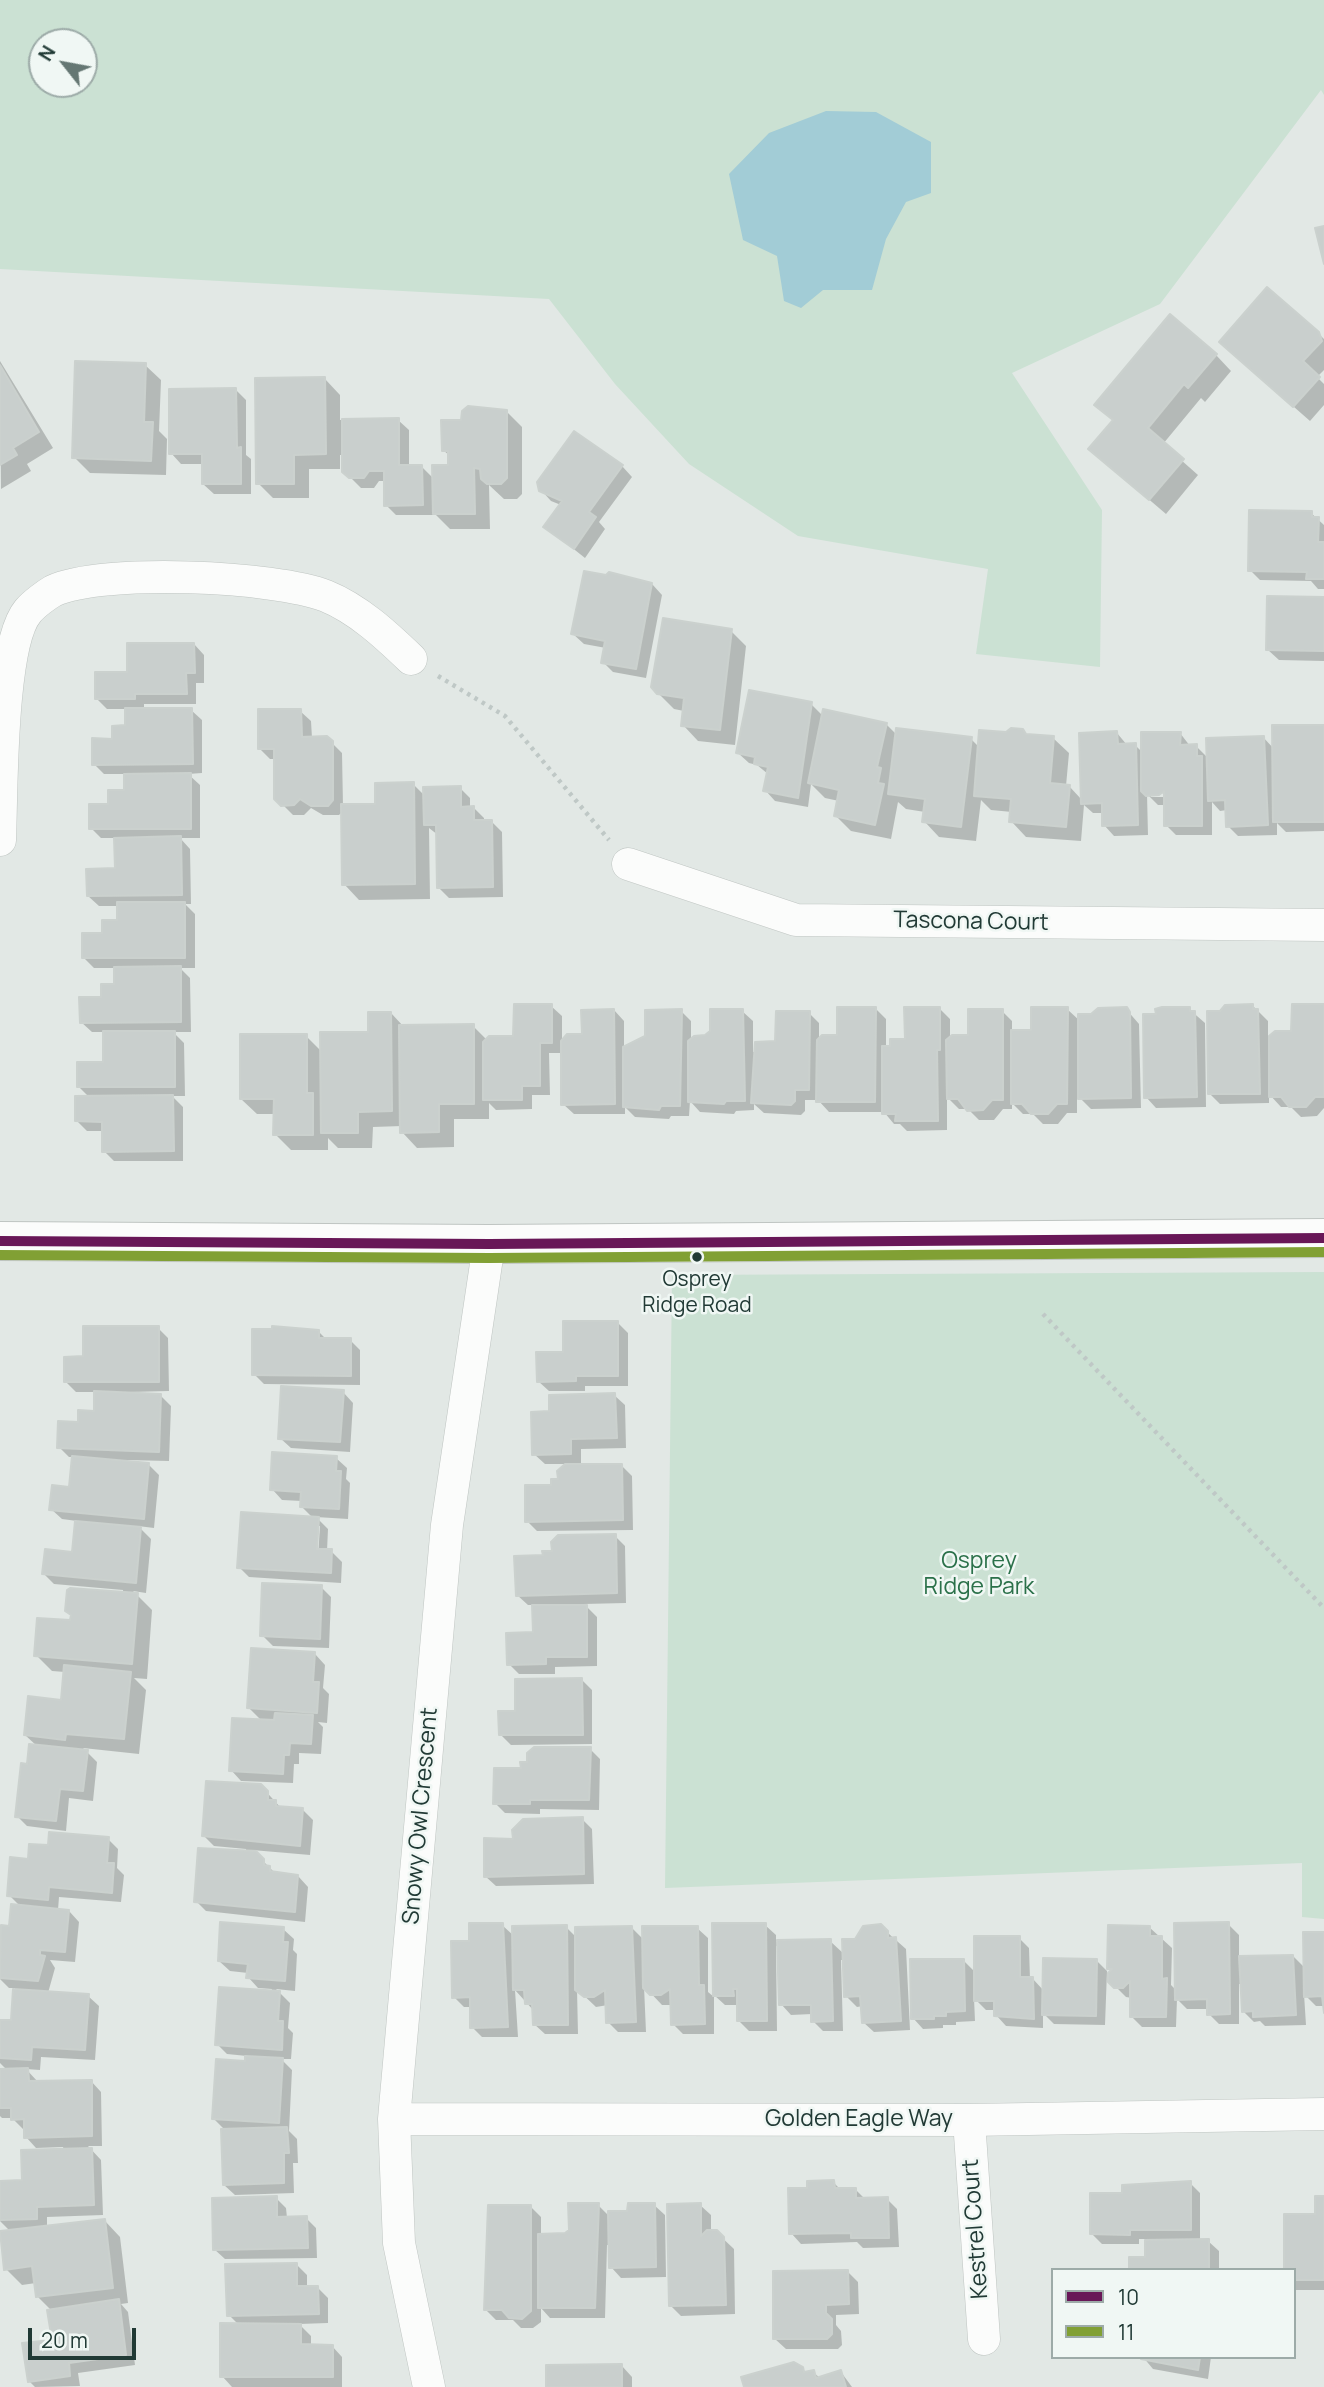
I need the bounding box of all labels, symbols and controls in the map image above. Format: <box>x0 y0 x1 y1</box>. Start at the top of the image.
north arrow <box>28 28 98 98</box>
text: N <box>32 41 61 66</box>
street label: Tascona Court <box>893 907 1049 937</box>
marker: Osprey Ridge Road <box>690 1250 704 1264</box>
place label: Osprey Ridge Road <box>642 1267 752 1317</box>
park label: Osprey Ridge Park <box>924 1548 1034 1602</box>
street label: Snowy Owl Crescent <box>398 1706 444 1926</box>
street label: Golden Eagle Way <box>765 2106 953 2134</box>
street label: Kestrel Court <box>957 2158 995 2300</box>
legend <box>1051 2268 1296 2359</box>
text: 10 <box>1118 2283 1139 2311</box>
scale bar <box>32 2314 140 2358</box>
text: 11 <box>1118 2318 1134 2346</box>
text: 20 m <box>41 2326 88 2354</box>

